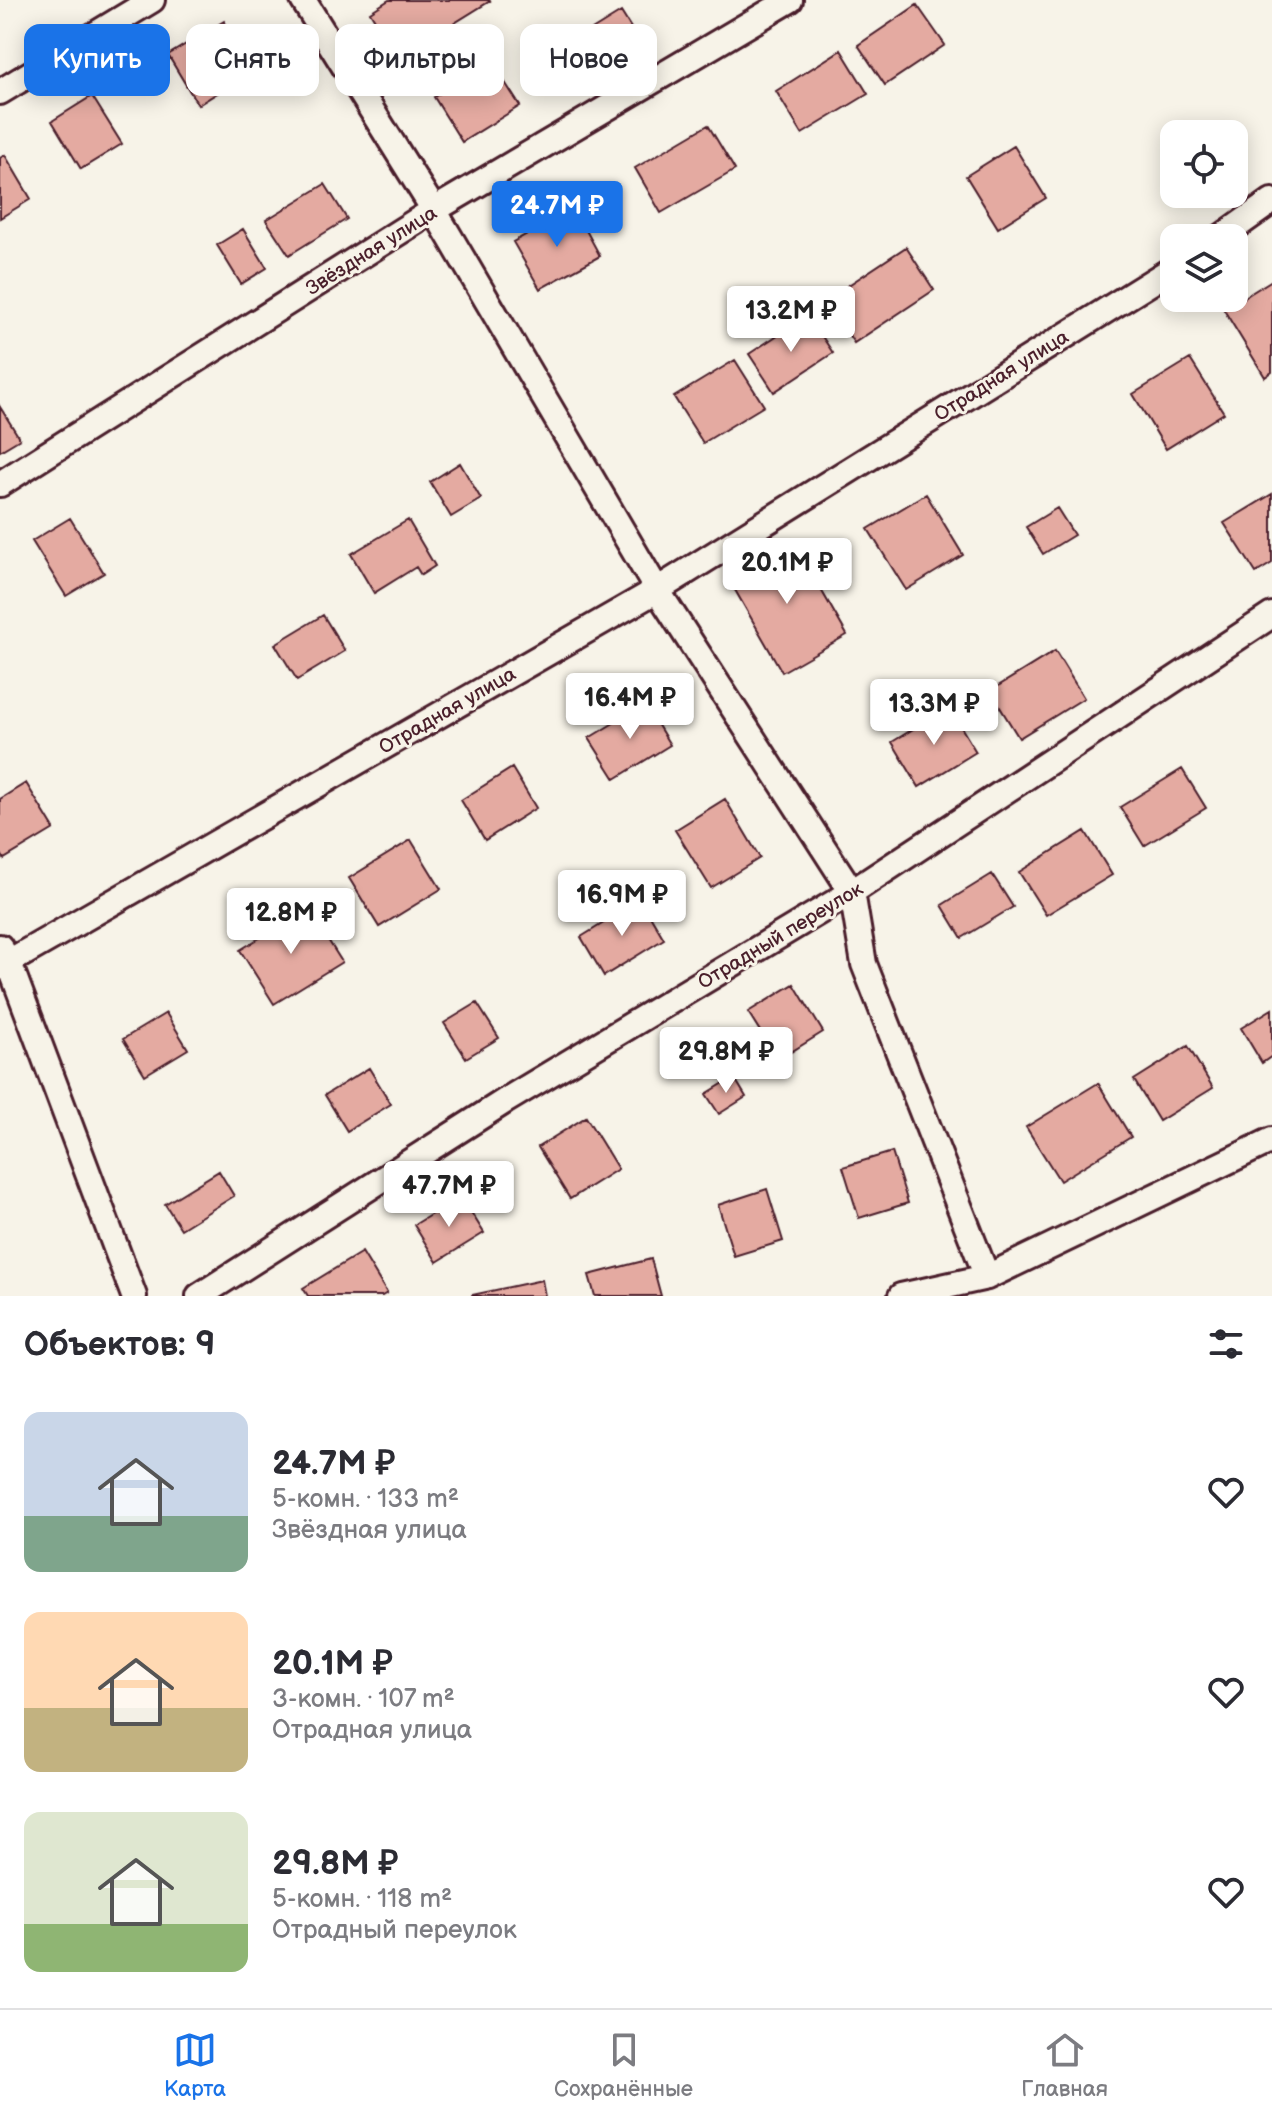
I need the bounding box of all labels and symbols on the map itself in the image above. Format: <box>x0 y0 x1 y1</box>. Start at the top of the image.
pin: 24.7M ₽ <box>483 181 631 249</box>
street label: Звёздная улица <box>302 201 442 301</box>
pin: 13.2M ₽ <box>717 286 865 354</box>
street label: Отрадная улица <box>930 325 1073 427</box>
pin: 20.1M ₽ <box>713 538 861 606</box>
street label: Отрадная улица <box>375 662 520 760</box>
pin: 16.4M ₽ <box>556 673 704 741</box>
pin: 13.3M ₽ <box>860 679 1008 747</box>
pin: 16.9M ₽ <box>548 870 696 938</box>
street label: Отрадный переулок <box>694 877 868 995</box>
pin: 12.8M ₽ <box>217 888 365 956</box>
pin: 29.8M ₽ <box>652 1027 800 1095</box>
pin: 47.7M ₽ <box>375 1161 523 1229</box>

